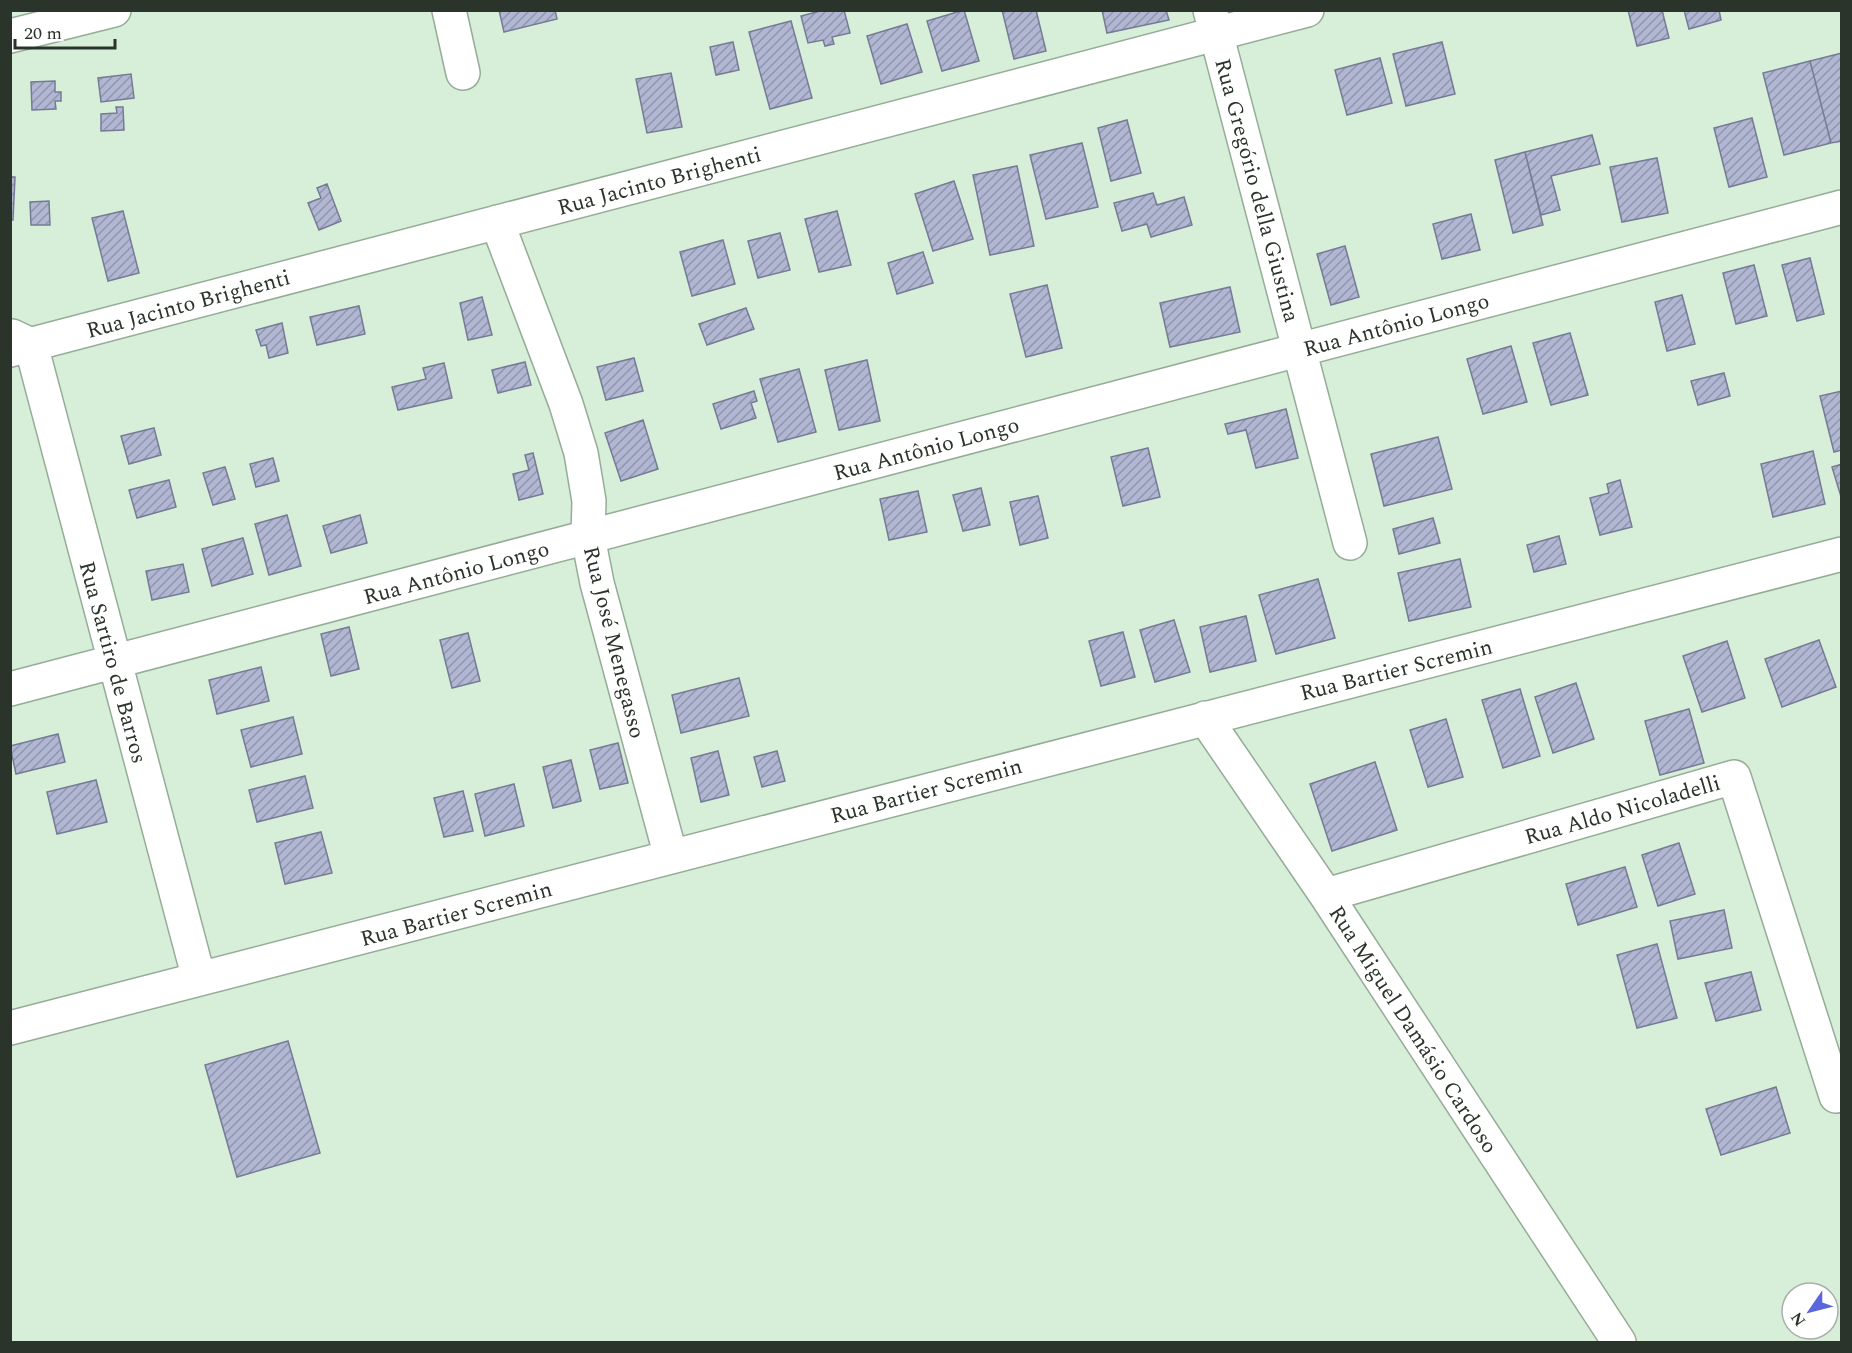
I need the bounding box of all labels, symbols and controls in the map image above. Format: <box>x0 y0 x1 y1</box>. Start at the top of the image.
scale bar <box>15 12 116 50</box>
text: 20 m <box>24 20 62 47</box>
street label: Rua Gregório della Giustina <box>1205 55 1308 326</box>
street label: Rua Jacinto Brighenti <box>554 138 765 225</box>
street label: Rua Jacinto Brighenti <box>83 261 294 348</box>
street label: Rua Antônio Longo <box>1300 285 1493 366</box>
street label: Rua Antônio Longo <box>830 409 1023 490</box>
street label: Rua Antônio Longo <box>360 533 553 614</box>
street label: Rua José Menegasso <box>574 543 653 742</box>
street label: Rua Sartiro de Barros <box>70 558 155 767</box>
street label: Rua Bartier Scremin <box>1297 631 1496 710</box>
street label: Rua Bartier Scremin <box>827 750 1026 833</box>
street label: Rua Aldo Nicoladelli <box>1521 767 1724 854</box>
street label: Rua Bartier Scremin <box>357 873 556 956</box>
street label: Rua Miguel Damásio Cardoso <box>1320 899 1506 1161</box>
north arrow <box>1780 1281 1840 1341</box>
text: N <box>1785 1307 1812 1331</box>

